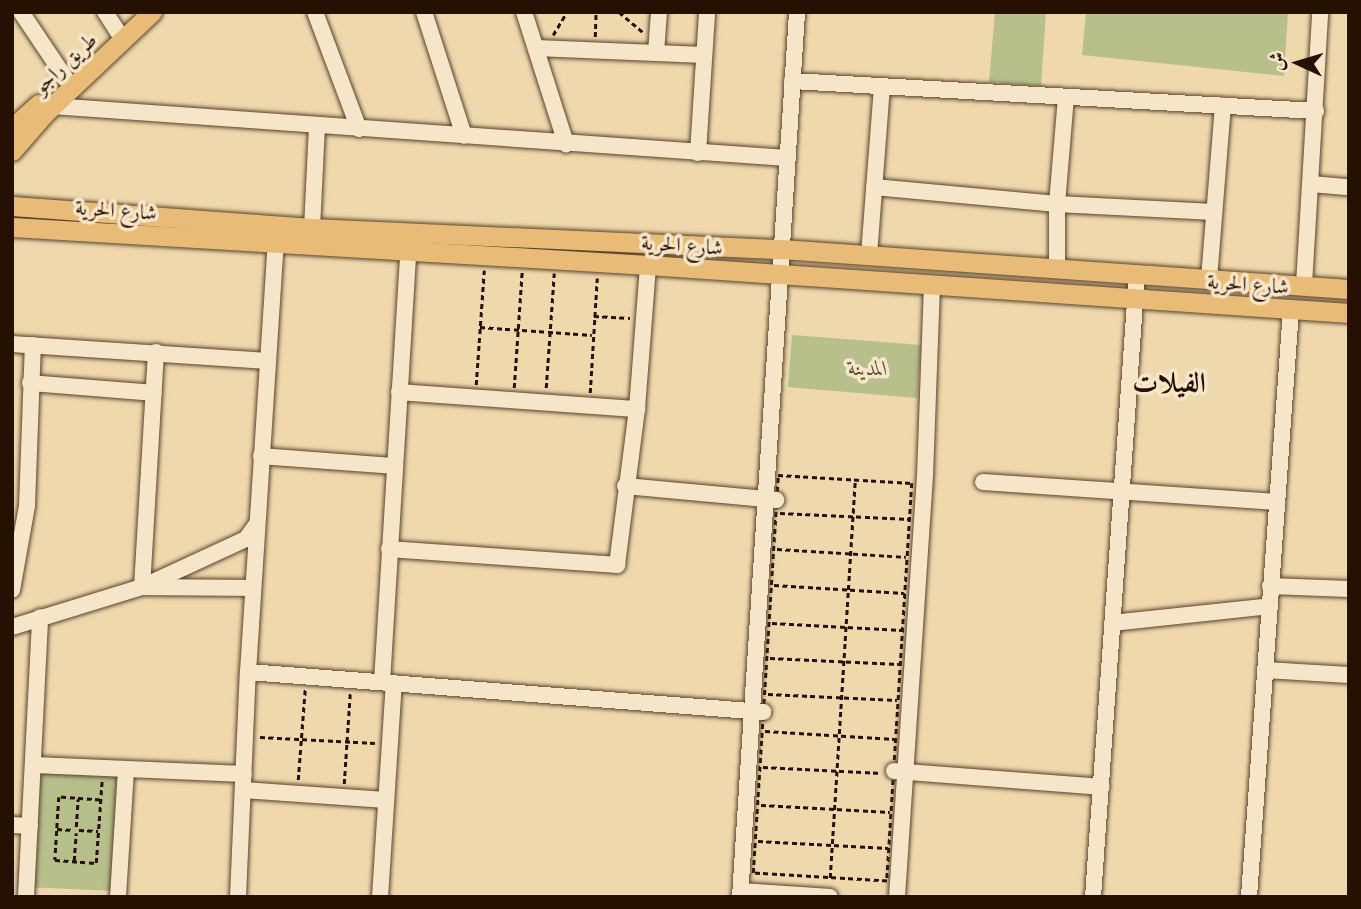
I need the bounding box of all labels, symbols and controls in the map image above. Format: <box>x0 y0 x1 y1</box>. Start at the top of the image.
street label: طريق راجو <box>28 27 102 99</box>
north arrow <box>1263 28 1333 98</box>
text: ش <box>1264 51 1289 72</box>
street label: شارع الحرية <box>74 195 158 225</box>
street label: شارع الحرية <box>640 230 724 260</box>
street label: شارع الحرية <box>1206 269 1290 299</box>
park label: المدينة <box>848 355 888 381</box>
district label: الفيلات <box>1132 365 1206 399</box>

